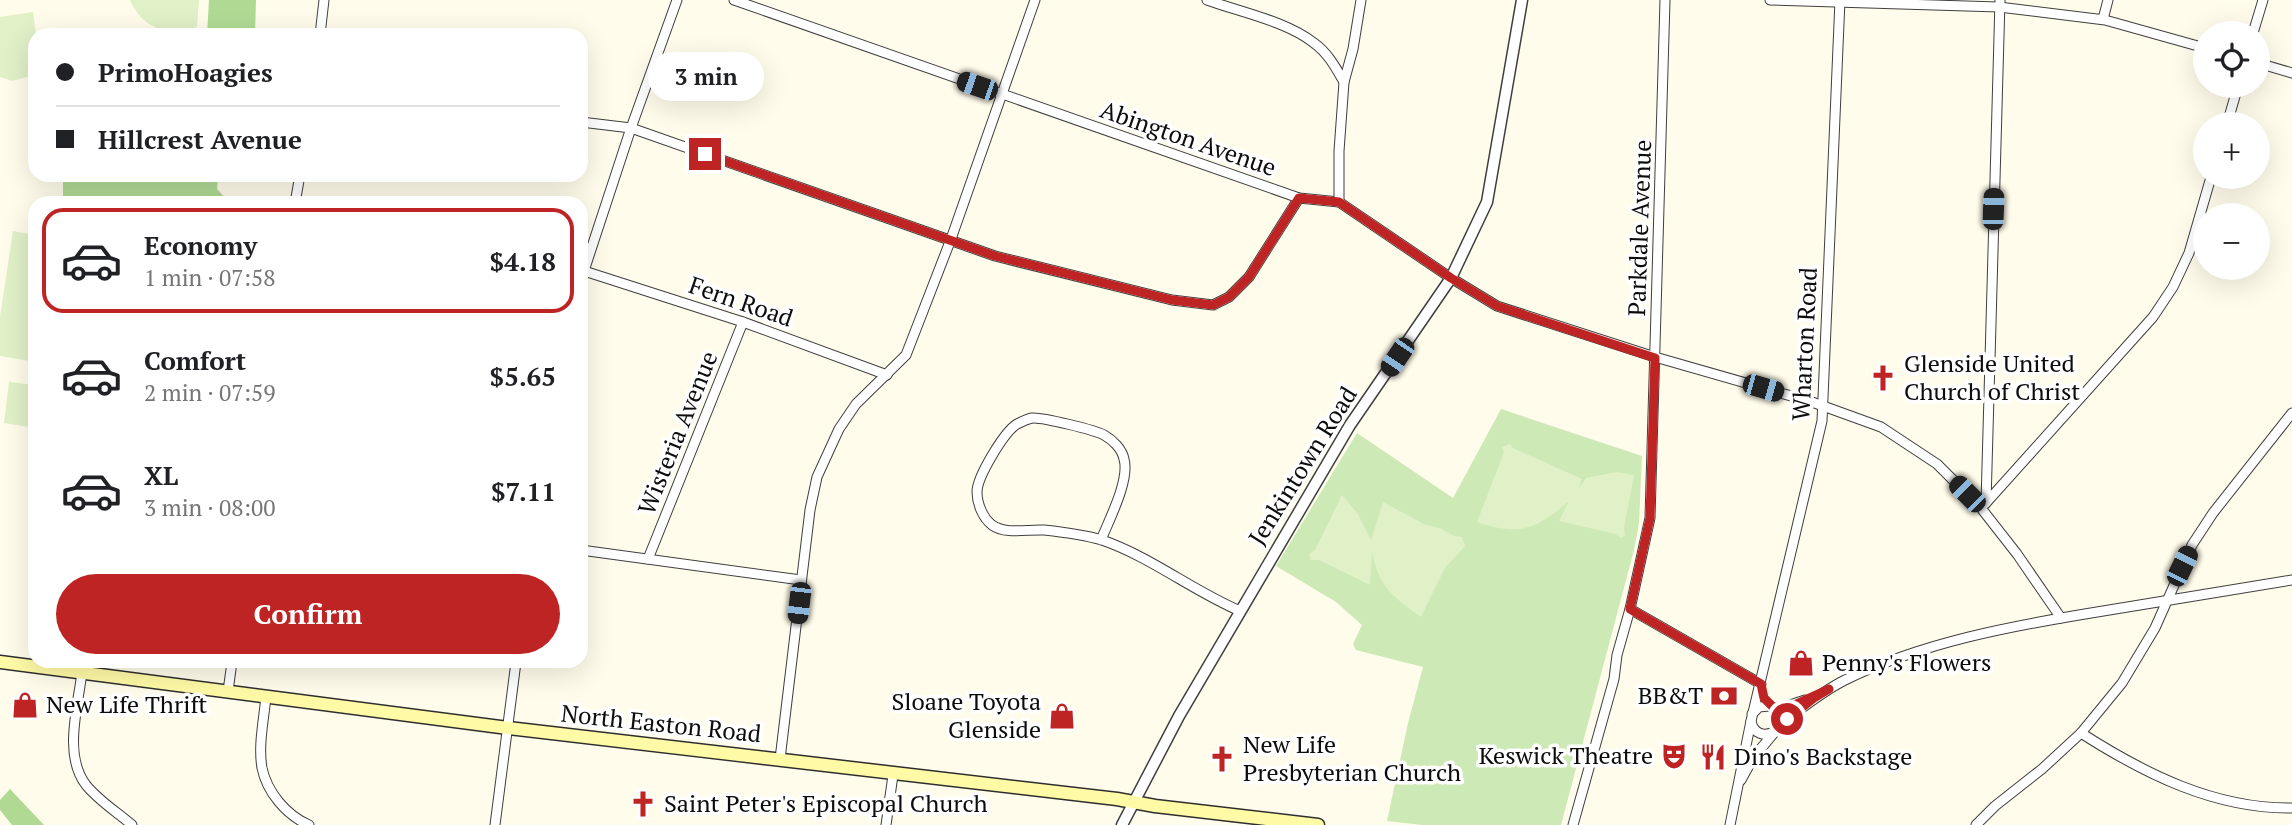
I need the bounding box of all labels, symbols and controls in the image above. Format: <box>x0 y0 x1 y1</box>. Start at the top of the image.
map controls <box>2193 21 2270 280</box>
button: locate <box>2193 21 2270 98</box>
callout: 3 min <box>647 52 763 102</box>
text: PrimoHoagies <box>98 55 273 89</box>
text: 3 min <box>675 61 737 92</box>
car <box>954 69 1001 103</box>
street label: Abington Avenue <box>1096 93 1281 183</box>
button: + <box>2193 112 2270 189</box>
text: Hillcrest Avenue <box>98 122 302 156</box>
route end <box>689 138 721 170</box>
street label: Parkdale Avenue <box>1620 139 1658 317</box>
car <box>1982 188 2005 230</box>
button: − <box>2193 203 2270 280</box>
text: Economy <box>144 228 257 262</box>
icon: car <box>60 229 123 292</box>
text: $4.18 <box>490 244 556 278</box>
text: 1 min · 07:58 <box>144 262 276 293</box>
street label: Wharton Road <box>1784 266 1824 422</box>
street label: Fern Road <box>685 268 798 334</box>
car <box>1377 334 1418 380</box>
text: Comfort <box>144 343 246 377</box>
icon: car <box>60 344 123 407</box>
street label: Wisteria Avenue <box>630 346 724 519</box>
place label: Glenside United Church of Christ <box>1904 347 2080 407</box>
text: $5.65 <box>490 359 556 393</box>
church icon: Glenside United Church of Christ <box>1868 363 1898 393</box>
car <box>1740 372 1787 404</box>
text: 2 min · 07:59 <box>144 377 276 408</box>
street label: Jenkintown Road <box>1241 380 1364 551</box>
text: XL <box>144 458 178 492</box>
icon: car <box>60 459 123 522</box>
car <box>1945 472 1990 516</box>
text: $7.11 <box>491 474 556 508</box>
text: 3 min · 08:00 <box>144 492 276 523</box>
car <box>2164 543 2201 589</box>
button: Confirm <box>56 574 560 654</box>
car <box>787 581 812 625</box>
place label: Penny's Flowers <box>1822 646 1991 678</box>
shop icon: Penny's Flowers <box>1786 648 1816 678</box>
place label: BB&T <box>1638 679 1703 711</box>
bank icon: BB&T <box>1709 681 1739 711</box>
place label: Sloane Toyota Glenside <box>891 685 1041 745</box>
place label: New Life Thrift <box>46 688 207 720</box>
shop icon: New Life Thrift <box>10 690 40 720</box>
street label: North Easton Road <box>559 697 763 749</box>
shop icon: Sloane Toyota Glenside <box>1047 701 1077 731</box>
route start <box>1771 703 1803 735</box>
place label: New Life Presbyterian Church <box>1243 728 1461 788</box>
place label: Keswick Theatre <box>1479 739 1653 771</box>
place label: Dino's Backstage <box>1734 740 1912 772</box>
theatre icon: Keswick Theatre <box>1659 741 1689 771</box>
restaurant icon: Dino's Backstage <box>1698 742 1728 772</box>
church icon: New Life Presbyterian Church <box>1207 744 1237 774</box>
place label: Saint Peter's Episcopal Church <box>664 787 988 819</box>
church icon: Saint Peter's Episcopal Church <box>628 789 658 819</box>

